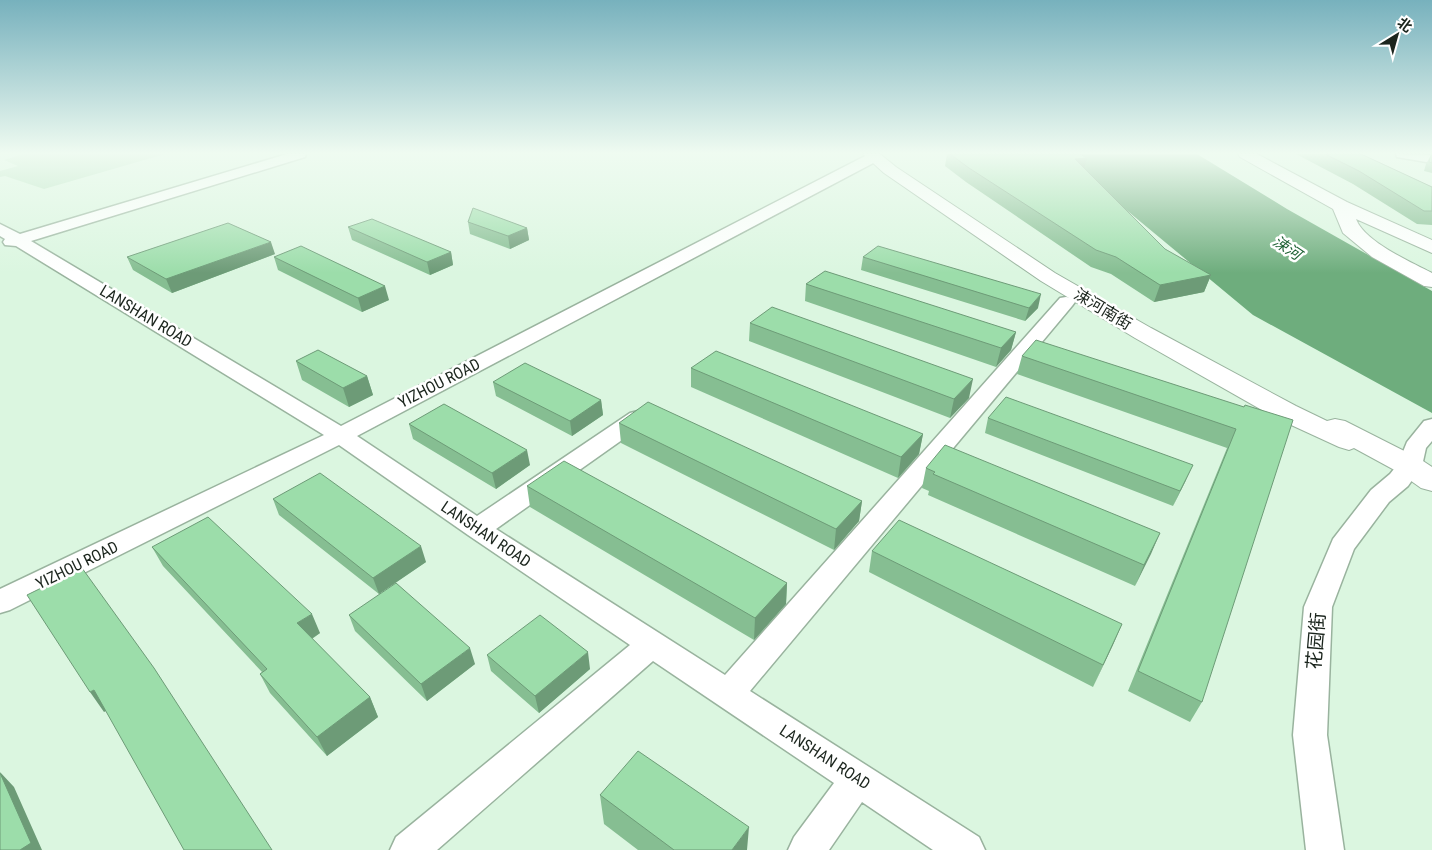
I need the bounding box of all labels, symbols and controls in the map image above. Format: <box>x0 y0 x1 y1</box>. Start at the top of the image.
north arrow <box>1372 10 1422 60</box>
text: 北 <box>1394 14 1415 35</box>
water label: 涑河 <box>1270 232 1307 265</box>
street label: LANSHAN ROAD <box>96 281 196 351</box>
street label: 涑河南街 <box>1071 284 1135 334</box>
street label: YIZHOU ROAD <box>395 354 483 412</box>
street label: LANSHAN ROAD <box>437 497 535 571</box>
street label: YIZHOU ROAD <box>33 537 121 593</box>
street label: 花园街 <box>1302 612 1330 670</box>
street label: LANSHAN ROAD <box>776 721 874 793</box>

